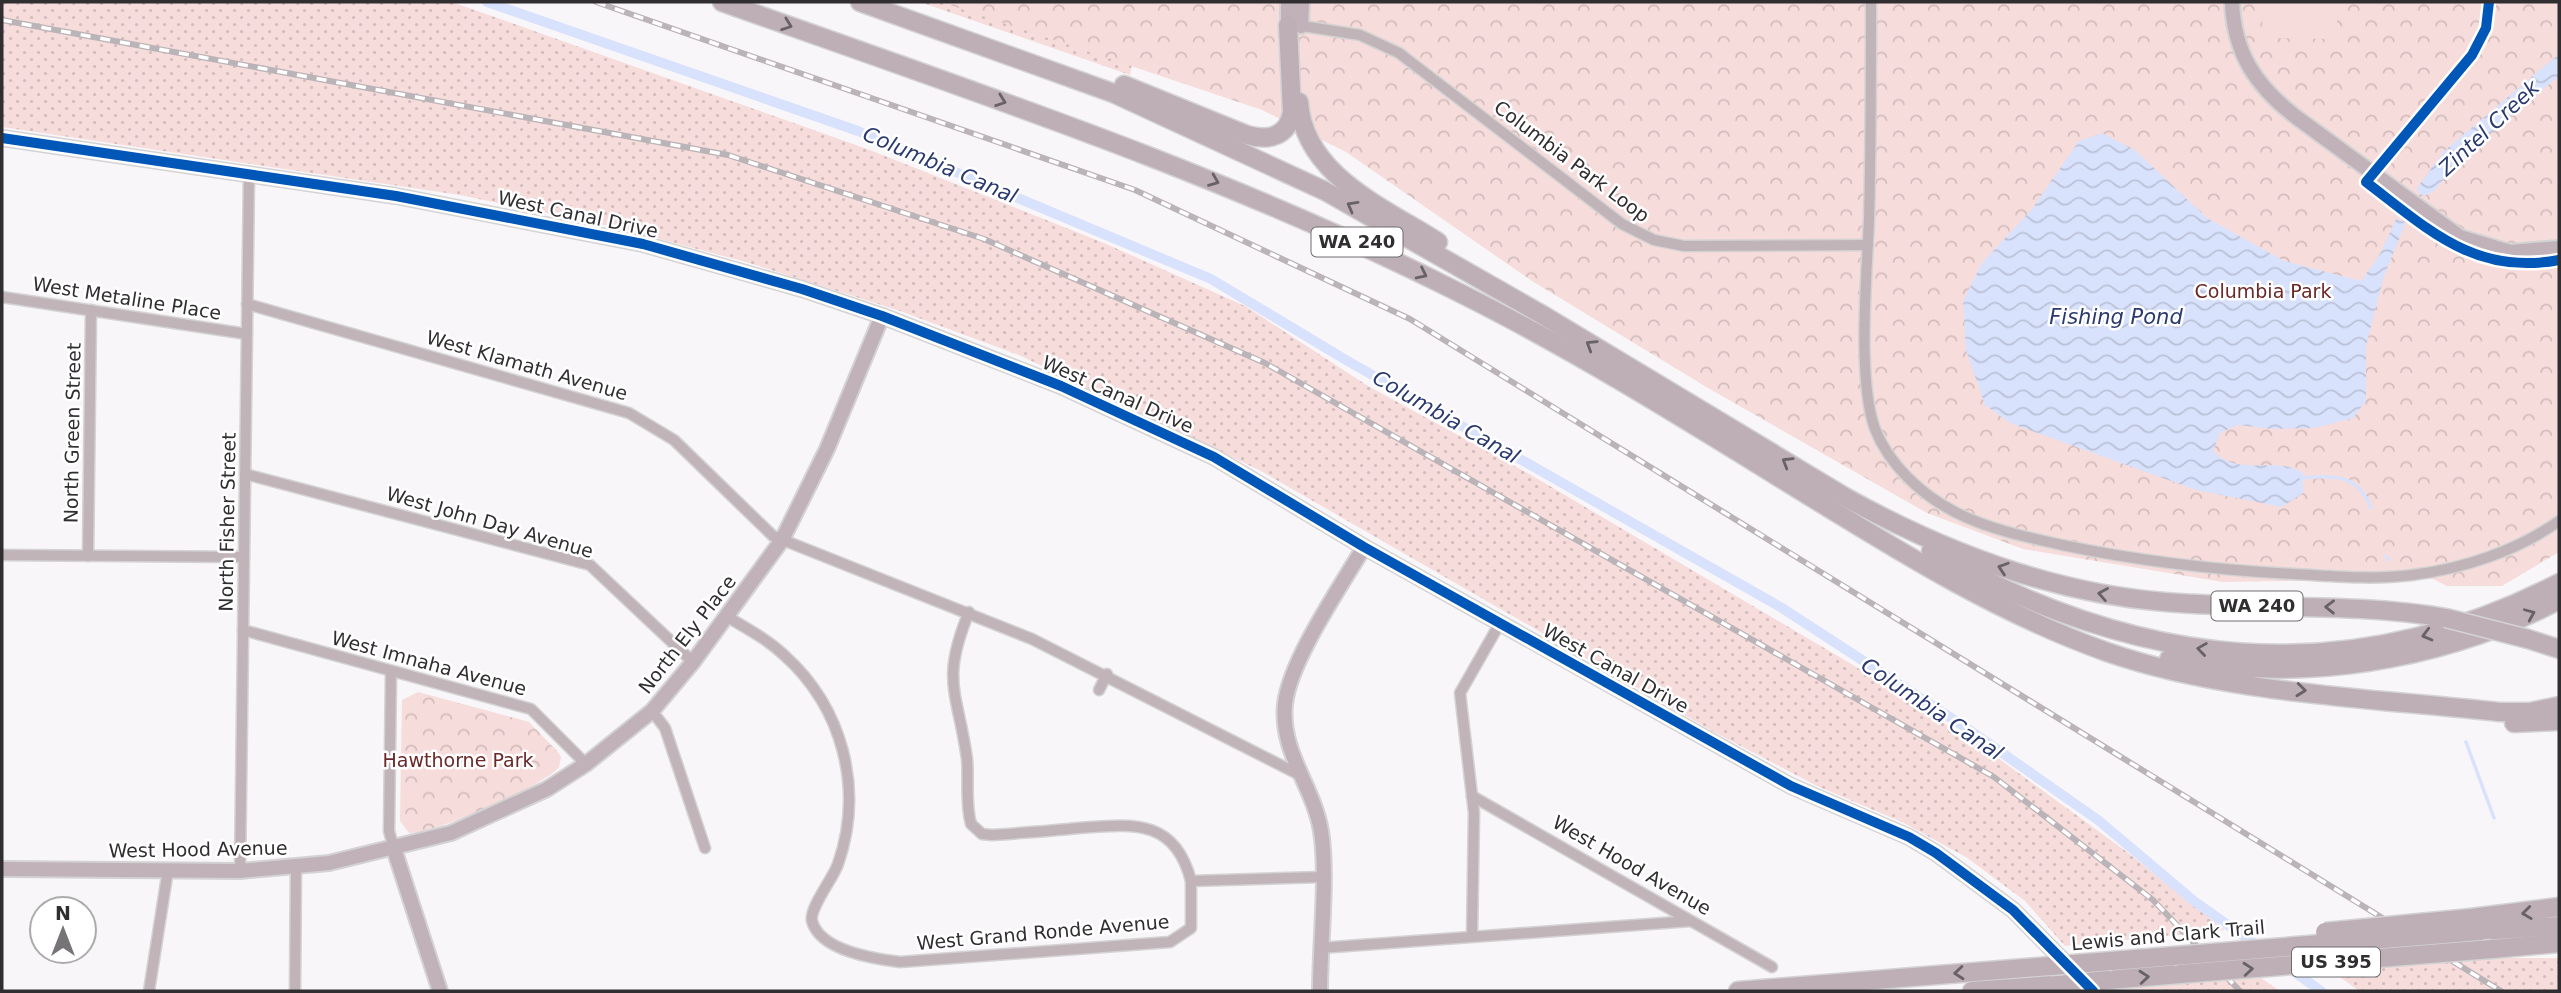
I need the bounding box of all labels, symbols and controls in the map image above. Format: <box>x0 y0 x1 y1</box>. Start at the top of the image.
one-way arrow <box>780 17 792 31</box>
water label: Zintel Creek <box>2433 75 2545 181</box>
one-way arrow <box>994 93 1006 107</box>
street label: Columbia Park Loop <box>1490 96 1654 226</box>
water label: Columbia Canal <box>859 122 1021 208</box>
one-way arrow <box>1207 172 1219 186</box>
street label: West Canal Drive <box>496 186 660 242</box>
one-way arrow <box>1347 201 1359 215</box>
road number: WA 240 <box>1312 228 1402 256</box>
one-way arrow <box>1415 265 1427 279</box>
street label: West Metaline Place <box>31 272 223 324</box>
park label: Columbia Park <box>2195 280 2331 302</box>
water label: Fishing Pond <box>2049 305 2183 329</box>
street label: West Klamath Avenue <box>424 326 630 404</box>
one-way arrow <box>1586 340 1599 353</box>
street label: North Green Street <box>59 343 85 523</box>
street label: West Canal Drive <box>1039 351 1197 437</box>
water label: Columbia Canal <box>1368 365 1524 469</box>
street label: North Fisher Street <box>214 432 240 612</box>
one-way arrow <box>1781 457 1794 470</box>
street label: West John Day Avenue <box>384 482 596 562</box>
one-way arrow <box>1997 562 2010 576</box>
street label: North Ely Place <box>634 570 740 698</box>
one-way arrow <box>2097 587 2109 602</box>
road number: WA 240 <box>2212 592 2302 620</box>
one-way arrow <box>2324 600 2335 615</box>
one-way arrow <box>2523 608 2535 622</box>
street label: West Canal Drive <box>1539 619 1693 717</box>
street label: West Imnaha Avenue <box>329 626 529 700</box>
one-way arrow <box>2422 627 2434 641</box>
one-way arrow <box>2196 642 2208 657</box>
water label: Columbia Canal <box>1857 653 2007 765</box>
one-way arrow <box>2295 683 2307 698</box>
park label: Hawthorne Park <box>383 749 533 771</box>
street label: West Hood Avenue <box>1549 811 1715 919</box>
street label: West Hood Avenue <box>108 836 288 862</box>
north arrow <box>28 895 98 965</box>
text: N <box>55 902 71 924</box>
one-way arrow <box>2521 905 2532 920</box>
street label: West Grand Ronde Avenue <box>916 910 1170 954</box>
street label: Lewis and Clark Trail <box>2070 916 2266 954</box>
road number: US 395 <box>2292 947 2380 976</box>
one-way arrow <box>2243 962 2254 977</box>
one-way arrow <box>1953 965 1964 980</box>
one-way arrow <box>2139 970 2150 985</box>

